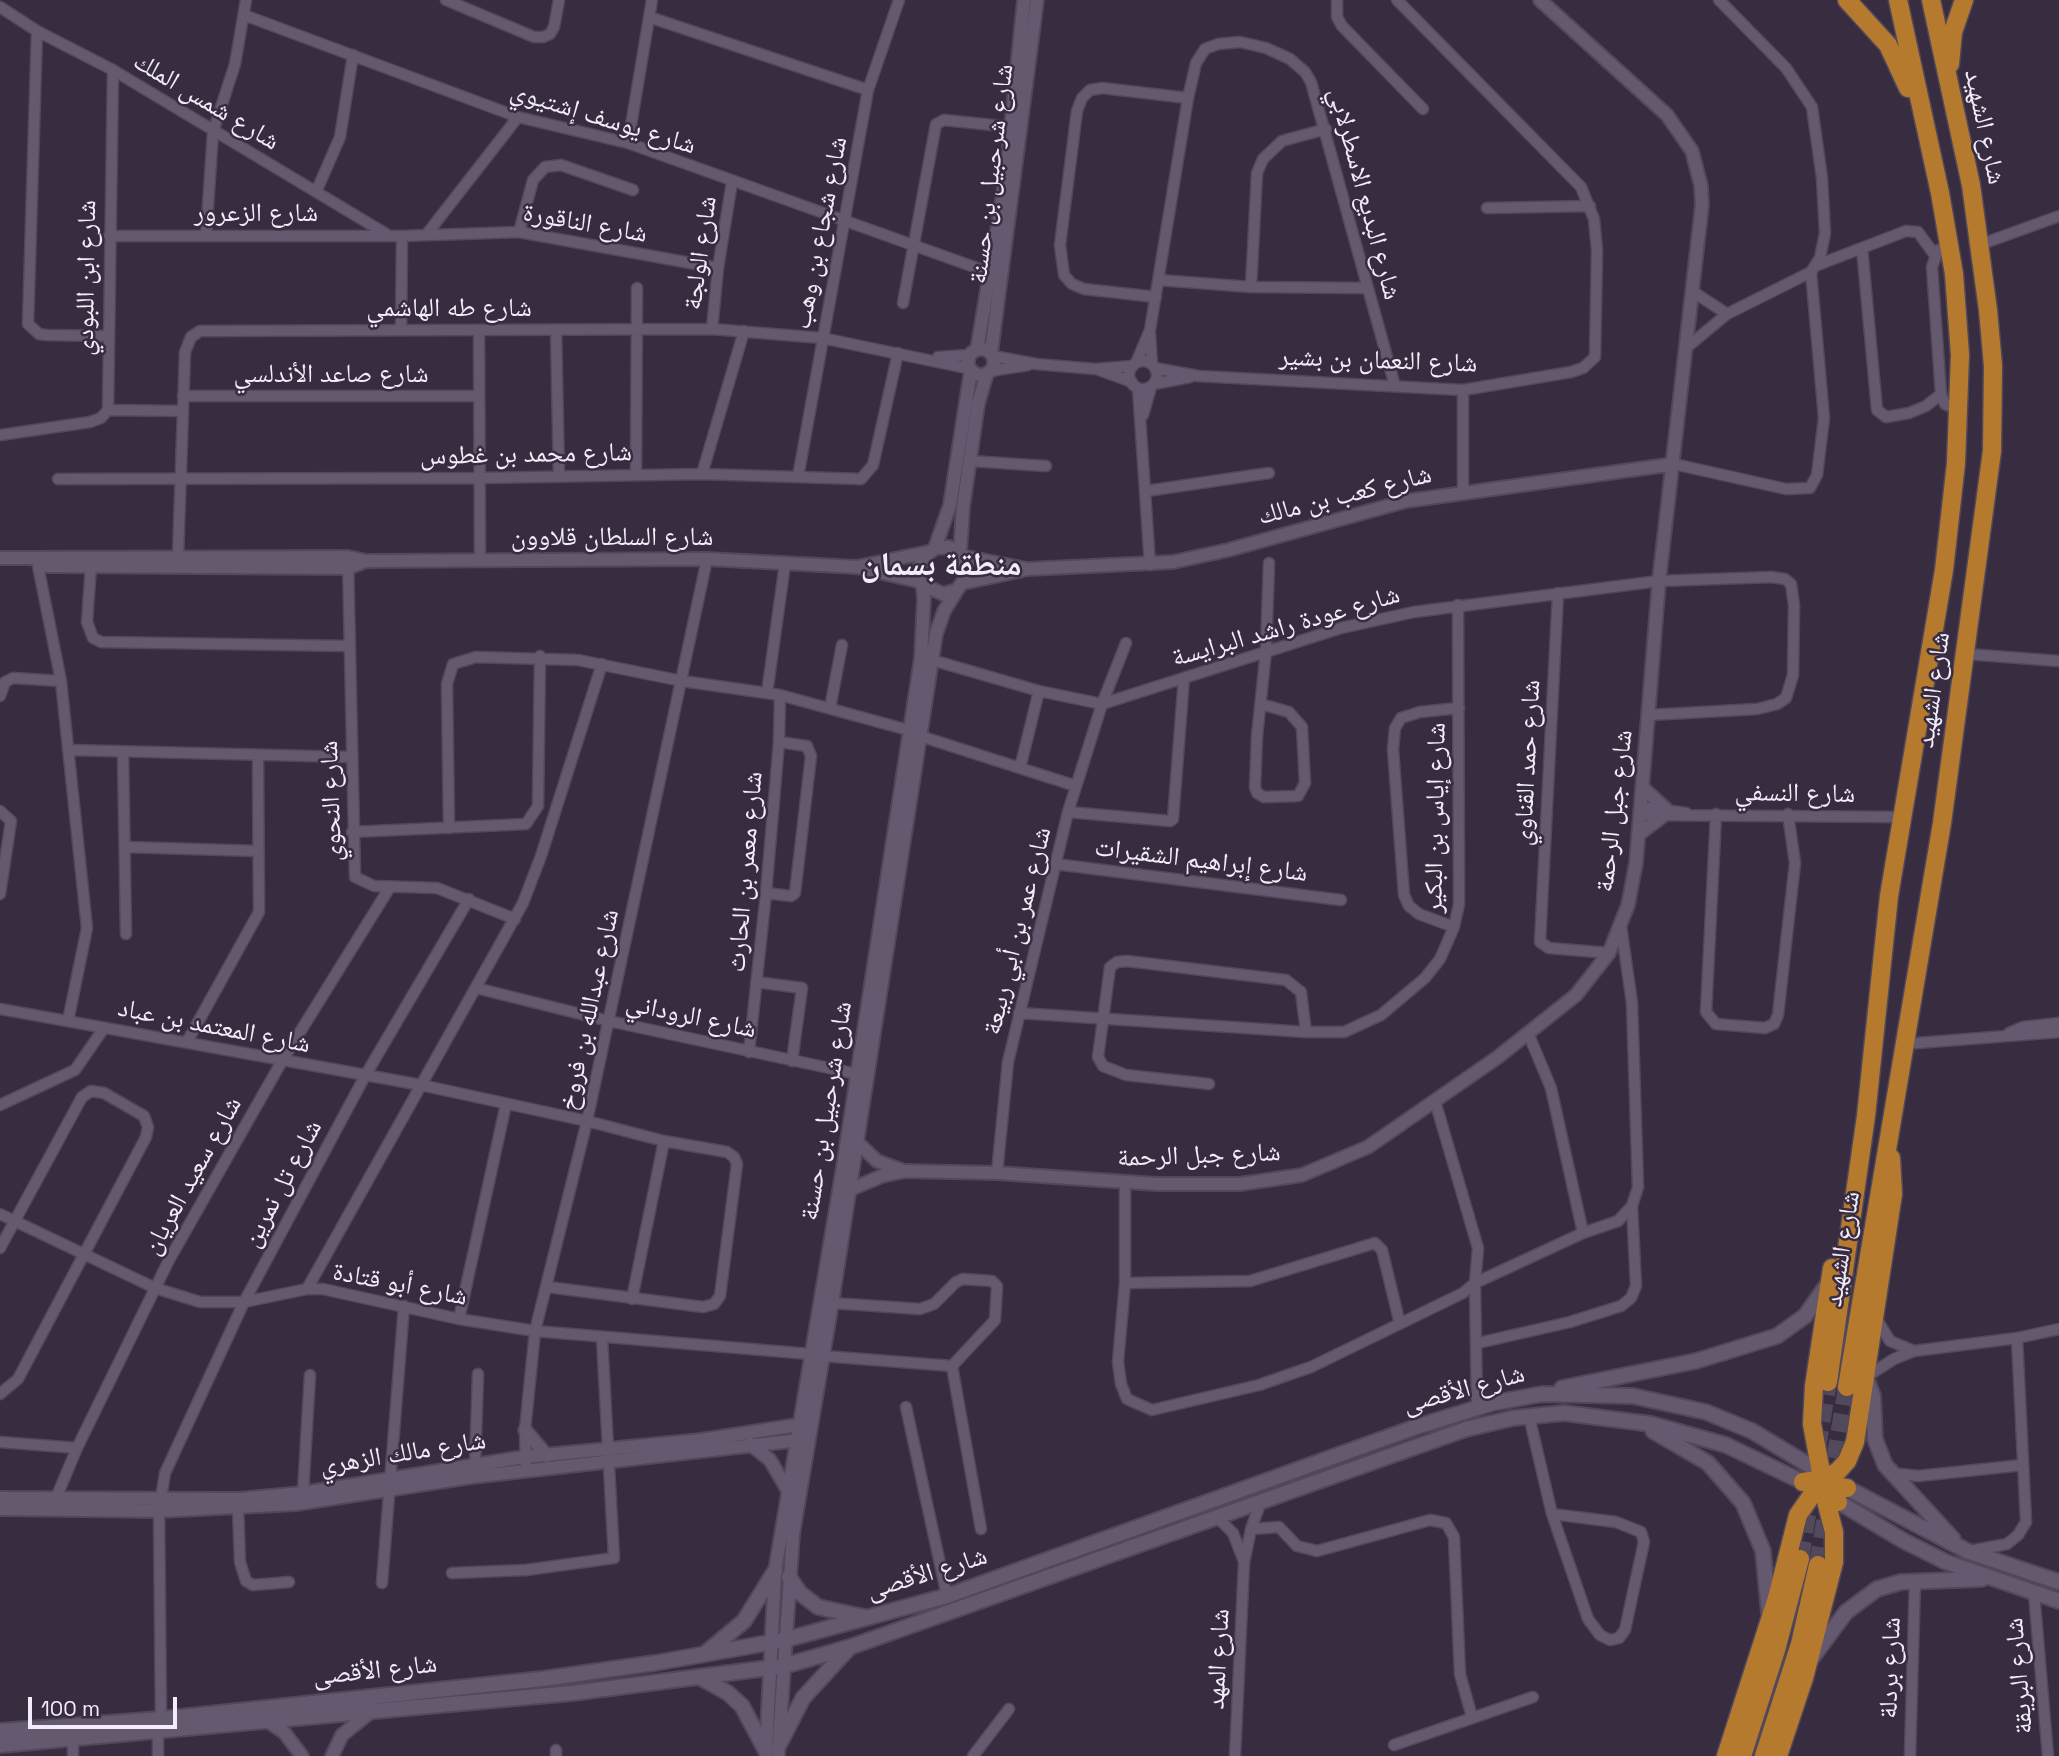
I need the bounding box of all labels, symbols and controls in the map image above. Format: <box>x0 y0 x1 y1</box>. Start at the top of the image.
street label: شارع شمس الملك <box>127 46 285 158</box>
street label: شارع شرحبيل بن حسنة <box>963 62 1021 286</box>
street label: شارع الشهيد <box>1957 67 2011 187</box>
street label: شارع يوسف إشتيوي <box>506 76 700 162</box>
street label: شارع البديع الاسطرلابي <box>1321 85 1407 303</box>
street label: شارع شجاع بن وهب <box>787 134 855 332</box>
street label: شارع الولجة <box>678 194 724 312</box>
street label: شارع الزعرور <box>194 198 318 230</box>
street label: شارع الناقورة <box>520 198 650 250</box>
street label: شارع ابن اللبودي <box>70 200 104 356</box>
street label: شارع طه الهاشمي <box>366 293 532 325</box>
street label: شارع النعمان بن بشير <box>1278 342 1478 380</box>
street label: شارع صاعد الأندلسي <box>234 359 428 391</box>
street label: شارع محمد بن غطوس <box>420 438 632 472</box>
street label: شارع كعب بن مالك <box>1255 459 1435 533</box>
street label: شارع السلطان قلاوون <box>511 522 713 554</box>
district label: منطقة بسمان <box>860 546 1022 586</box>
street label: شارع عودة راشد البرايسة <box>1168 580 1404 674</box>
street label: شارع الشهيد <box>1910 630 1958 750</box>
street label: شارع حمد القناوي <box>1508 679 1548 847</box>
street label: شارع إياس بن البكير <box>1419 722 1453 914</box>
street label: شارع جبل الرحمة <box>1590 728 1640 894</box>
street label: شارع النحوي <box>314 740 350 862</box>
street label: شارع معمر بن الحارث <box>722 770 770 974</box>
street label: شارع النسفي <box>1734 777 1856 811</box>
street label: شارع عمر بن أبي ربيعة <box>977 824 1059 1038</box>
street label: شارع إبراهيم الشقيرات <box>1093 832 1309 890</box>
street label: شارع عبدالله بن فروخ <box>553 907 627 1113</box>
street label: شارع الروداني <box>623 988 759 1046</box>
street label: شارع المعتمد بن عباد <box>115 993 313 1061</box>
street label: شارع شرحبيل بن حسنة <box>794 999 860 1223</box>
street label: شارع سعيد العريان <box>137 1091 249 1261</box>
street label: شارع تل نمرين <box>236 1115 330 1253</box>
street label: شارع جبل الرحمة <box>1117 1138 1281 1174</box>
street label: شارع الشهيد <box>1818 1189 1868 1309</box>
street label: شارع أبو قتادة <box>330 1257 470 1313</box>
street label: شارع الأقصى <box>1400 1359 1528 1421</box>
street label: شارع مالك الزهري <box>318 1425 488 1483</box>
street label: شارع الأقصى <box>863 1541 991 1607</box>
street label: شارع المهد <box>1201 1608 1237 1710</box>
street label: شارع بردلة <box>1874 1617 1908 1719</box>
street label: شارع البريقة <box>1999 1617 2041 1735</box>
street label: شارع الأقصى <box>311 1649 439 1693</box>
scale bar <box>32 1682 180 1726</box>
text: 100 m <box>41 1695 100 1722</box>

